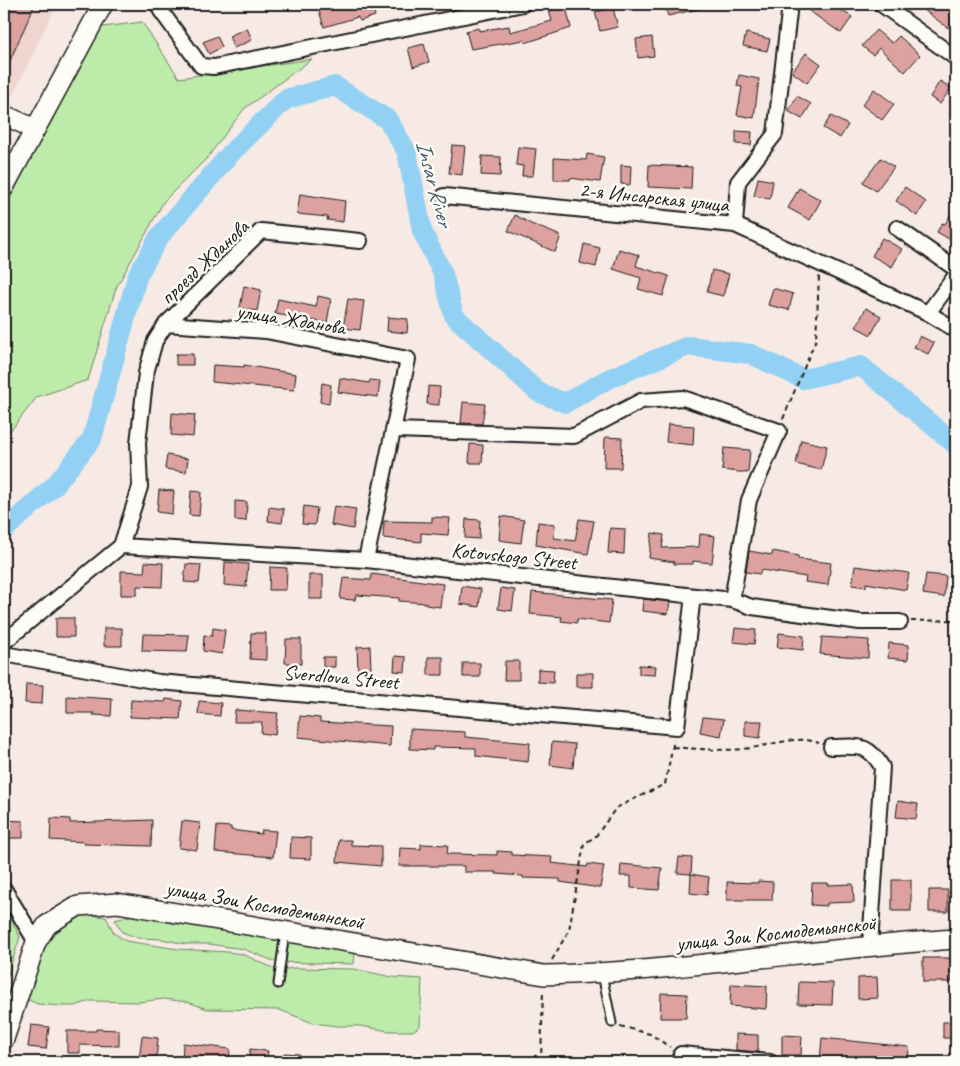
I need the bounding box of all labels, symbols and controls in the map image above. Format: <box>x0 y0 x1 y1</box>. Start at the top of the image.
water label: Insar River <box>409 138 460 232</box>
street label: 2-я Инсарская улица <box>578 176 732 218</box>
street label: проезд Жданова <box>154 213 255 310</box>
street label: улица Жданова <box>233 297 349 341</box>
street label: Kotovskogo Street <box>450 537 580 576</box>
street label: Sverdlova Street <box>282 659 402 695</box>
street label: улица Зои Космодемьянской <box>162 874 367 935</box>
street label: улица Зои Космодемьянской <box>673 909 878 957</box>

